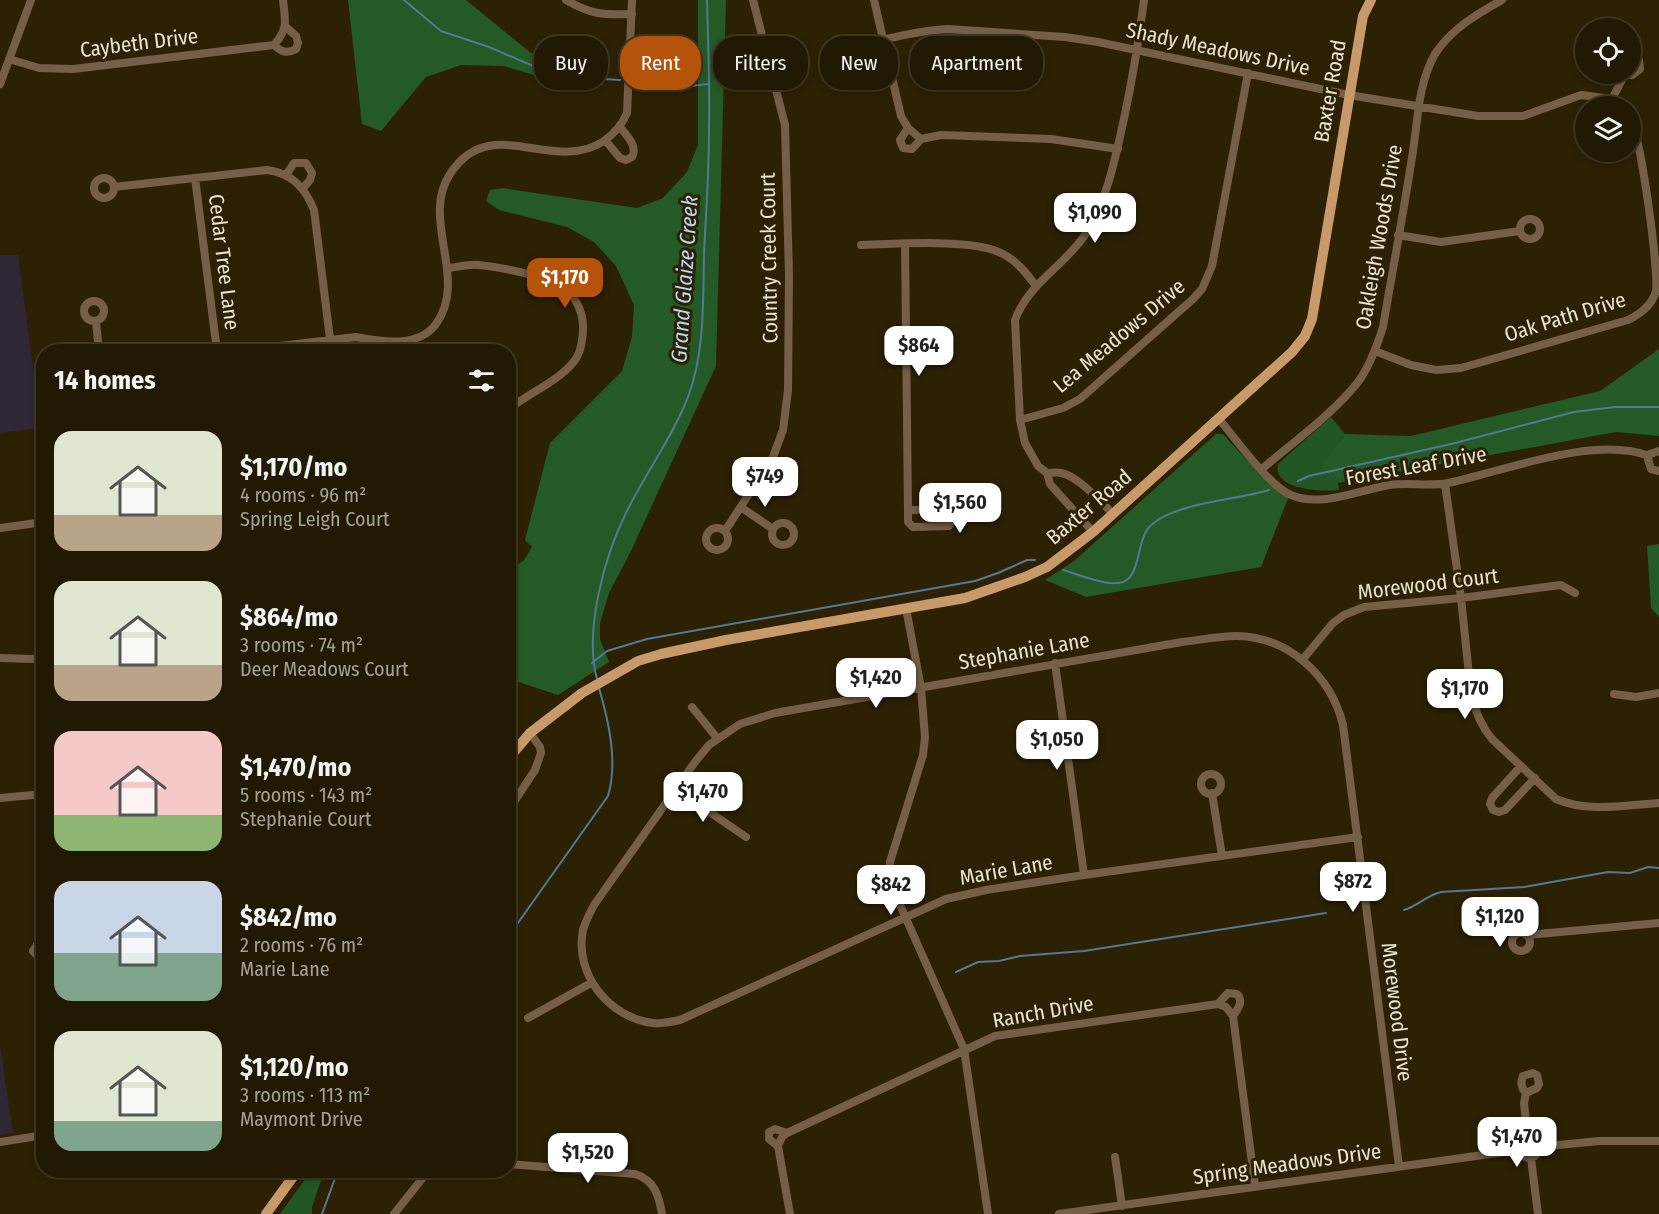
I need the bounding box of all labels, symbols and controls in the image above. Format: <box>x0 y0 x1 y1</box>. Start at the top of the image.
street label: Shady Meadows Drive <box>1124 17 1312 81</box>
map controls <box>1575 18 1641 162</box>
button: locate <box>1575 18 1641 84</box>
street label: Caybeth Drive <box>79 23 199 63</box>
chip: Buy <box>534 36 608 90</box>
chip: Rent <box>620 36 701 90</box>
chip: Filters <box>713 36 808 90</box>
chip: New <box>820 36 898 90</box>
chip: Apartment <box>910 36 1043 90</box>
street label: Baxter Road <box>1308 38 1352 144</box>
button: layers <box>1575 96 1641 162</box>
street label: Oakleigh Woods Drive <box>1350 143 1408 331</box>
street label: Country Creek Court <box>755 172 783 344</box>
street label: Cedar Tree Lane <box>203 193 245 331</box>
pin: $1,090 <box>1046 193 1144 244</box>
water label: Grand Glaize Creek <box>665 194 704 364</box>
text: $1,090 <box>1068 200 1122 224</box>
pin: $1,170 <box>516 258 614 309</box>
text: $1,170 <box>541 265 589 289</box>
street label: Lea Meadows Drive <box>1048 273 1190 399</box>
street label: Oak Path Drive <box>1501 286 1629 348</box>
pin: $864 <box>883 326 955 377</box>
text: $864 <box>898 333 940 357</box>
icon: filters <box>465 364 498 397</box>
text: 14 homes <box>54 365 156 396</box>
street label: Forest Leaf Drive <box>1344 441 1488 491</box>
text: $1,170/mo <box>240 452 347 483</box>
icon: home <box>102 455 174 527</box>
pin: $749 <box>729 457 801 508</box>
text: $749 <box>746 464 784 488</box>
street label: Baxter Road <box>1041 464 1137 550</box>
text: 4 rooms · 96 m² <box>240 483 366 507</box>
pin: $1,560 <box>911 483 1009 534</box>
text: $1,560 <box>933 490 987 514</box>
text: Spring Leigh Court <box>240 507 389 531</box>
street label: Morewood Court <box>1356 562 1500 606</box>
text: $864/mo <box>240 602 338 633</box>
icon: home <box>102 605 174 677</box>
street label: Stephanie Lane <box>957 627 1091 675</box>
text: 3 rooms · 74 m² <box>240 633 363 657</box>
text: Deer Meadows Court <box>240 657 409 681</box>
pin: $1,420 <box>827 658 925 709</box>
text: $1,420 <box>850 665 902 689</box>
pin: $1,170 <box>1416 669 1514 720</box>
text: $1,170 <box>1441 676 1489 700</box>
pin: $1,050 <box>1008 720 1106 771</box>
text: $1,050 <box>1030 727 1084 751</box>
text: $1,470/mo <box>240 752 351 783</box>
icon: home <box>102 755 174 827</box>
pin: $1,470 <box>654 772 752 823</box>
text: $1,470 <box>678 779 728 803</box>
text: 5 rooms · 143 m² <box>240 783 372 807</box>
text: Stephanie Court <box>240 807 371 831</box>
street label: Marie Lane <box>957 849 1055 891</box>
pin: $872 <box>1317 862 1389 913</box>
pin: $842 <box>855 865 927 916</box>
text: $872 <box>1334 869 1372 893</box>
text: $842 <box>871 872 911 896</box>
pin: $1,120 <box>1451 897 1549 948</box>
text: $842/mo <box>240 902 337 933</box>
text: $1,120 <box>1476 904 1524 928</box>
icon: home <box>102 905 174 977</box>
text: 2 rooms · 76 m² <box>240 933 363 957</box>
street label: Morewood Drive <box>1376 941 1418 1083</box>
text: Marie Lane <box>240 957 330 981</box>
street label: Ranch Drive <box>990 990 1096 1034</box>
text: $1,120/mo <box>240 1052 349 1083</box>
icon: home <box>102 1055 174 1127</box>
text: 3 rooms · 113 m² <box>240 1083 370 1107</box>
text: Maymont Drive <box>240 1107 363 1131</box>
pin: $1,470 <box>1468 1117 1566 1168</box>
text: $1,470 <box>1492 1124 1542 1148</box>
pin: $1,520 <box>539 1133 637 1184</box>
street label: Spring Meadows Drive <box>1191 1138 1383 1190</box>
text: $1,520 <box>562 1140 614 1164</box>

